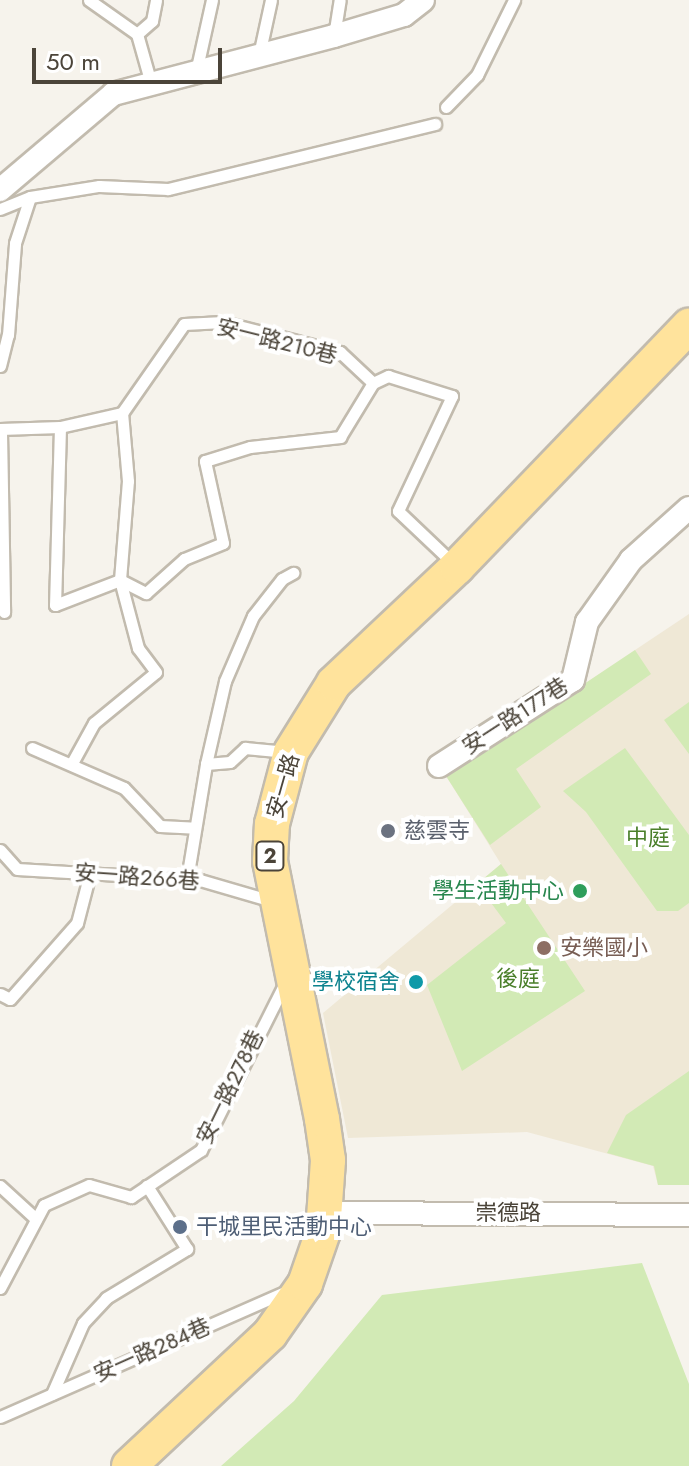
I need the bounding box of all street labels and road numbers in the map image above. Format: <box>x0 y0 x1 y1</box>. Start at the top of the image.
street label: 安一路210巷 <box>214 313 340 369</box>
street label: 安一路177巷 <box>457 672 573 760</box>
street label: 安一路 <box>261 751 305 821</box>
road number: 2 <box>254 840 286 872</box>
street label: 安一路266巷 <box>73 859 201 895</box>
street label: 安一路278巷 <box>191 1025 269 1149</box>
street label: 崇德路 <box>475 1200 541 1226</box>
street label: 安一路284巷 <box>89 1312 215 1388</box>

